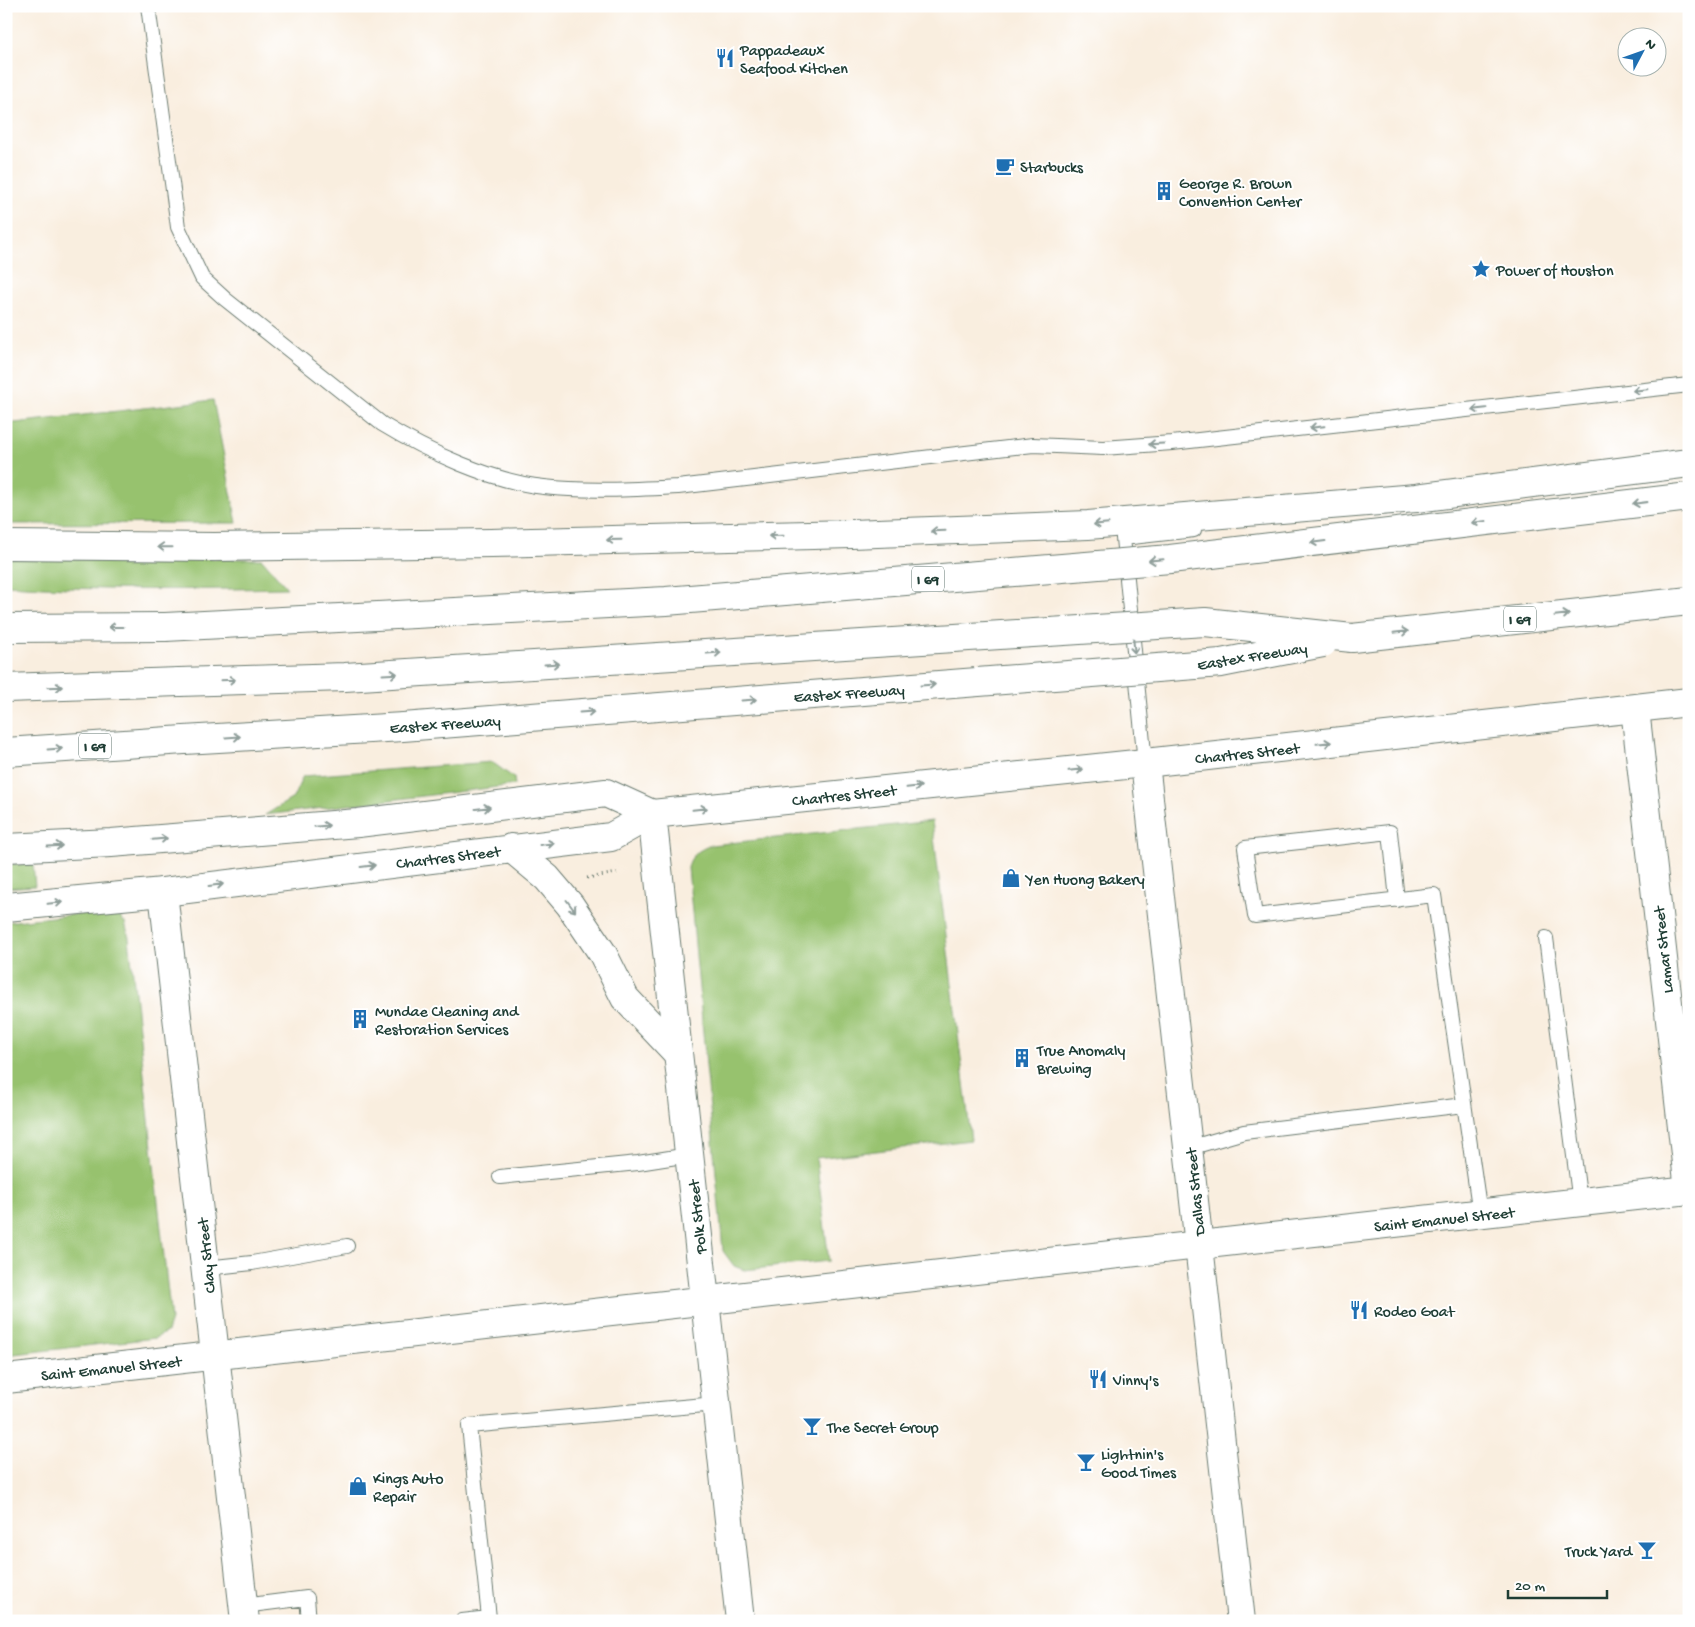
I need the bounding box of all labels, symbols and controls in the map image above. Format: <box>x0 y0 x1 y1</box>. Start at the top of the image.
north arrow <box>1618 28 1668 78</box>
text: N <box>1641 36 1659 54</box>
place label: Pappadeaux Seafood Kitchen <box>739 43 848 80</box>
restaurant icon: Pappadeaux Seafood Kitchen <box>714 47 736 69</box>
cafe icon: Starbucks <box>994 155 1016 177</box>
place label: Starbucks <box>1020 160 1084 179</box>
place label: George R. Brown Convention Center <box>1179 176 1303 213</box>
building icon: George R. Brown Convention Center <box>1153 180 1175 202</box>
place icon: Power of Houston <box>1470 258 1492 280</box>
place label: Power of Houston <box>1495 263 1614 282</box>
one-way arrow <box>1633 385 1649 395</box>
one-way arrow <box>1471 404 1487 414</box>
one-way arrow <box>1310 422 1326 432</box>
one-way arrow <box>1148 440 1164 449</box>
one-way arrow <box>1633 498 1649 508</box>
one-way arrow <box>1471 517 1487 527</box>
one-way arrow <box>1093 519 1109 529</box>
one-way arrow <box>931 526 947 535</box>
one-way arrow <box>768 531 784 540</box>
one-way arrow <box>606 535 622 544</box>
one-way arrow <box>1310 537 1326 547</box>
one-way arrow <box>157 542 173 551</box>
one-way arrow <box>1149 556 1165 565</box>
road number: I 69 <box>912 566 944 592</box>
road number: I 69 <box>1504 606 1536 632</box>
one-way arrow <box>1554 610 1570 620</box>
one-way arrow <box>108 622 124 632</box>
one-way arrow <box>1392 627 1408 637</box>
one-way arrow <box>1129 638 1139 654</box>
street label: Eastex Freeway <box>1196 640 1309 677</box>
one-way arrow <box>706 649 722 658</box>
one-way arrow <box>544 660 560 669</box>
one-way arrow <box>382 670 398 679</box>
one-way arrow <box>219 676 235 685</box>
one-way arrow <box>920 681 936 690</box>
one-way arrow <box>47 682 63 691</box>
street label: Eastex Freeway <box>793 682 906 709</box>
one-way arrow <box>741 695 757 704</box>
one-way arrow <box>579 708 595 717</box>
street label: Eastex Freeway <box>389 713 502 740</box>
one-way arrow <box>225 733 241 742</box>
road number: I 69 <box>79 734 111 758</box>
one-way arrow <box>1316 738 1332 748</box>
street label: Chartres Street <box>1194 740 1302 770</box>
one-way arrow <box>47 744 63 753</box>
one-way arrow <box>1067 765 1083 775</box>
street label: Chartres Street <box>791 782 899 812</box>
one-way arrow <box>906 782 922 792</box>
one-way arrow <box>475 803 491 813</box>
one-way arrow <box>692 804 708 814</box>
one-way arrow <box>314 821 330 830</box>
one-way arrow <box>152 834 168 844</box>
one-way arrow <box>539 839 555 849</box>
one-way arrow <box>46 841 63 851</box>
street label: Chartres Street <box>395 843 503 875</box>
one-way arrow <box>360 861 376 871</box>
shop icon: Yen Huong Bakery <box>1000 867 1022 889</box>
place label: Yen Huong Bakery <box>1024 872 1145 891</box>
one-way arrow <box>208 880 224 890</box>
one-way arrow <box>46 898 62 908</box>
one-way arrow <box>565 899 576 912</box>
street label: Lamar Street <box>1651 904 1679 994</box>
place label: Mundae Cleaning and Restoration Services <box>375 1004 520 1041</box>
building icon: Mundae Cleaning and Restoration Services <box>349 1008 371 1030</box>
place label: True Anomaly Brewing <box>1036 1043 1125 1080</box>
building icon: True Anomaly Brewing <box>1011 1047 1033 1069</box>
street label: Dallas Street <box>1183 1146 1212 1237</box>
street label: Polk Street <box>686 1177 713 1256</box>
street label: Saint Emanuel Street <box>1373 1204 1517 1238</box>
street label: Clay Street <box>195 1216 222 1294</box>
restaurant icon: Rodeo Goat <box>1348 1299 1370 1321</box>
place label: Rodeo Goat <box>1374 1304 1456 1323</box>
street label: Saint Emanuel Street <box>40 1353 184 1387</box>
restaurant icon: Vinny's <box>1087 1368 1109 1390</box>
place label: Vinny's <box>1112 1373 1160 1392</box>
bar icon: The Secret Group <box>801 1415 823 1437</box>
place label: The Secret Group <box>826 1420 939 1439</box>
place label: Lightnin's Good Times <box>1101 1447 1177 1484</box>
bar icon: Lightnin's Good Times <box>1075 1451 1097 1473</box>
place label: Kings Auto Repair <box>373 1471 443 1508</box>
shop icon: Kings Auto Repair <box>347 1475 369 1497</box>
bar icon: Truck Yard <box>1636 1539 1658 1561</box>
place label: Truck Yard <box>1564 1544 1634 1563</box>
scale bar <box>1508 1567 1606 1599</box>
text: 20 m <box>1515 1578 1545 1596</box>

